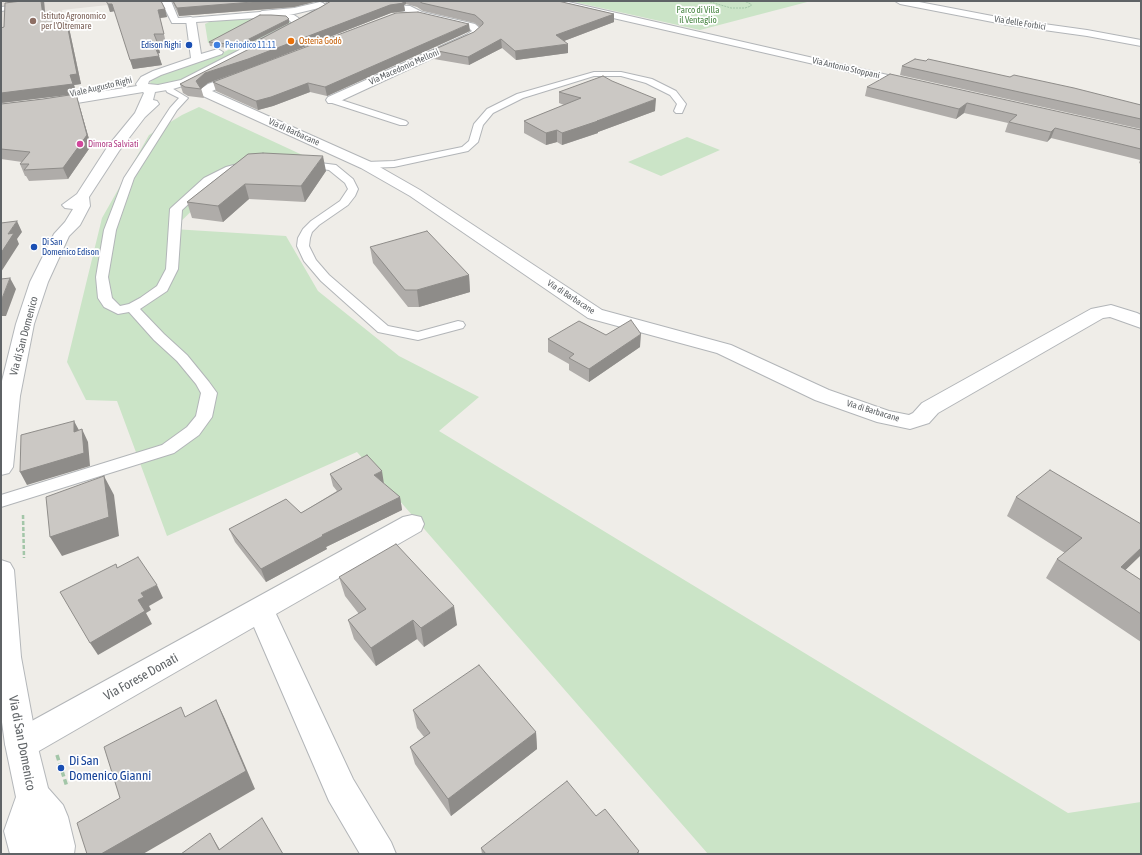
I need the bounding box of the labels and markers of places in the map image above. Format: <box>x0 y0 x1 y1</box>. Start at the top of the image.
place label: Istituto Agronomico per l'Oltremare <box>41 11 106 32</box>
marker: Istituto Agronomico per l'Oltremare <box>28 16 38 26</box>
marker: Osteria Godò <box>286 36 296 46</box>
place label: Osteria Godò <box>299 36 342 46</box>
place label: Edison Righi <box>141 40 181 50</box>
marker: Edison Righi <box>184 40 194 50</box>
marker: Periodico 11.11 <box>212 40 222 50</box>
place label: Periodico 11.11 <box>225 40 276 50</box>
marker: Dimora Salviati <box>75 139 85 149</box>
place label: Dimora Salviati <box>88 139 139 149</box>
place label: Di San Domenico Edison <box>42 237 99 258</box>
marker: Di San Domenico Edison <box>29 242 39 252</box>
place label: Di San Domenico Gianni <box>69 753 151 784</box>
marker: Di San Domenico Gianni <box>56 763 66 773</box>

